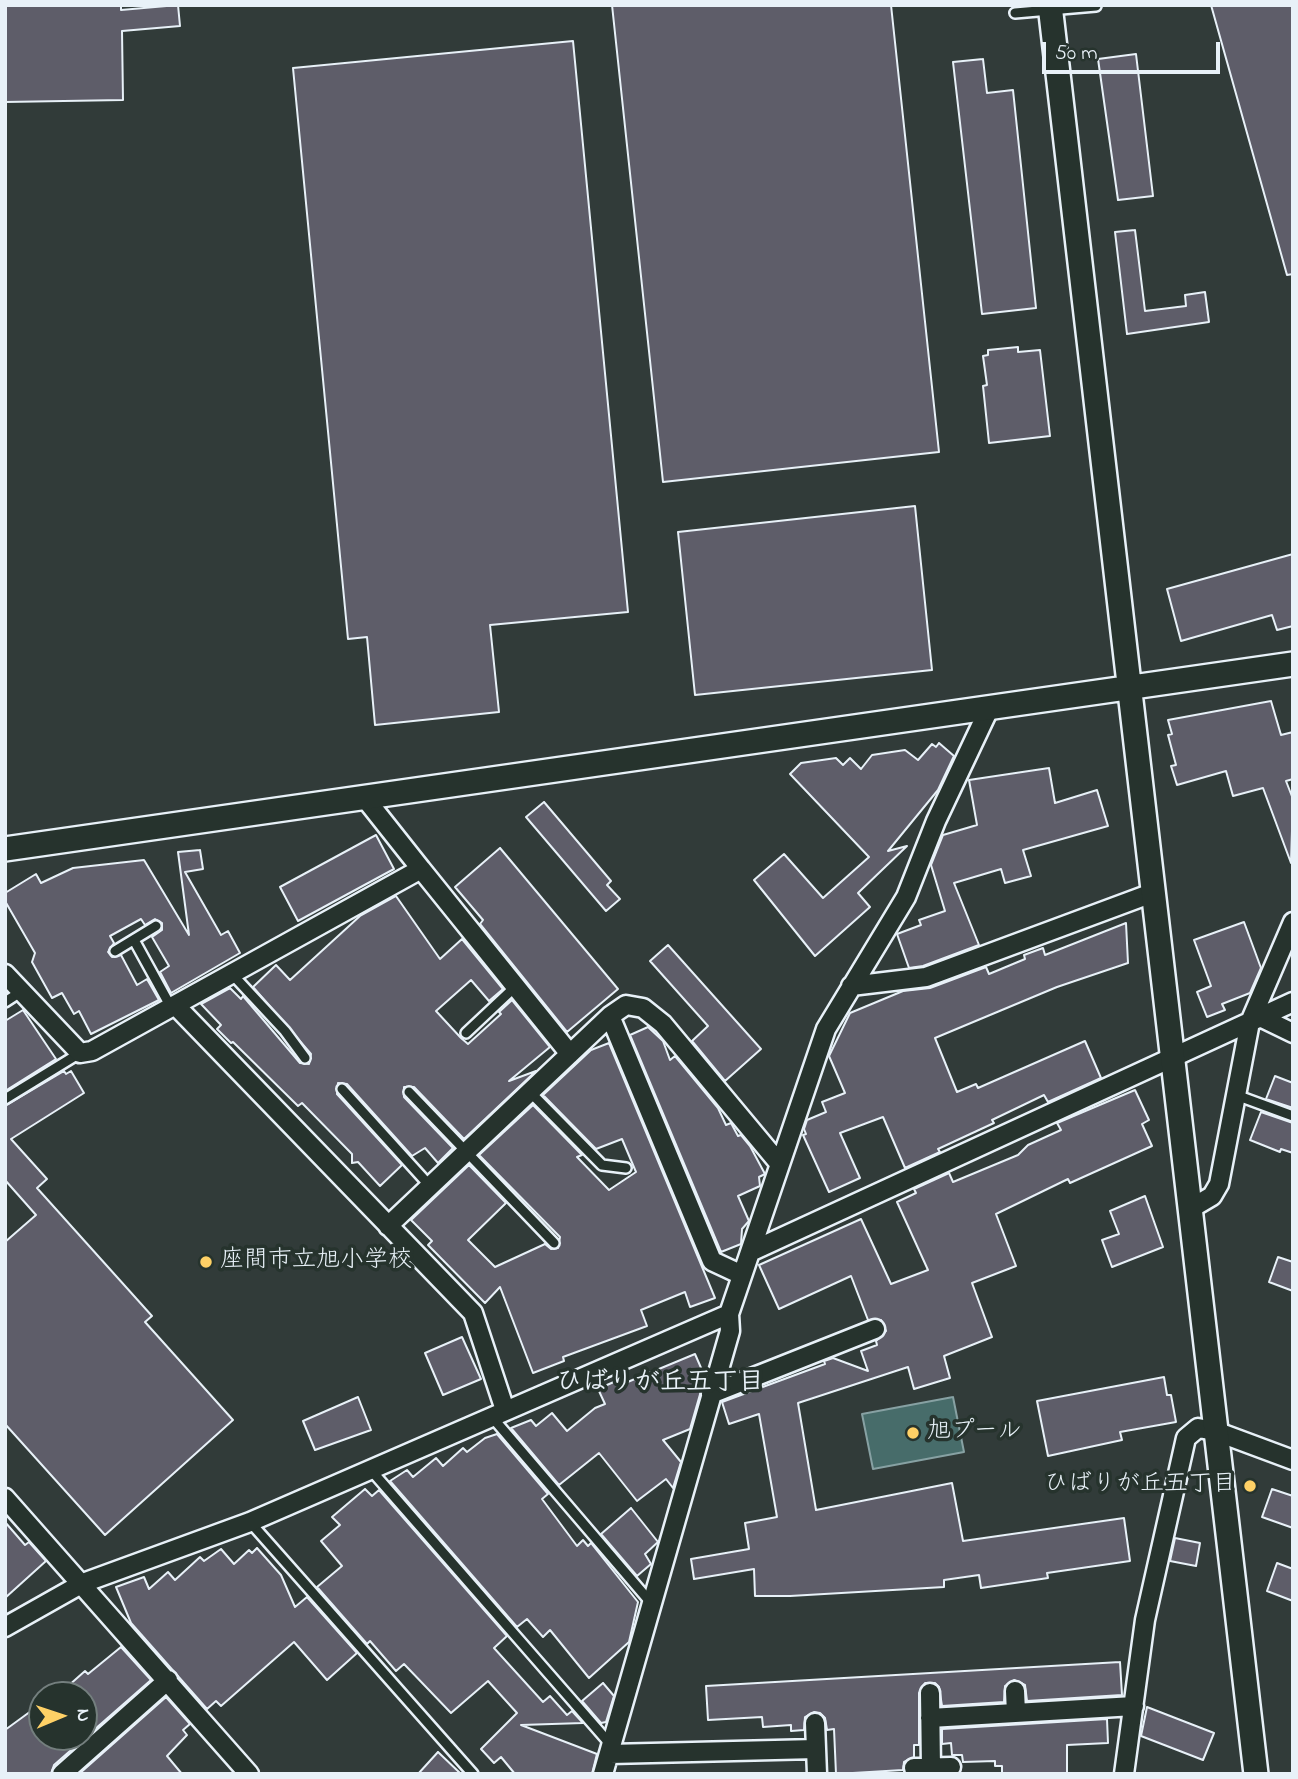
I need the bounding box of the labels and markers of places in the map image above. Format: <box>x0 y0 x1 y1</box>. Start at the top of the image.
place label: 座間市立旭小学校 <box>220 1248 412 1276</box>
marker: 座間市立旭小学校 <box>198 1254 214 1270</box>
place label: 旭プール <box>927 1419 1022 1447</box>
marker: 旭プール <box>905 1425 921 1441</box>
place label: ひばりが丘五丁目 <box>1044 1472 1236 1500</box>
marker: ひばりが丘五丁目 <box>1242 1478 1258 1494</box>

